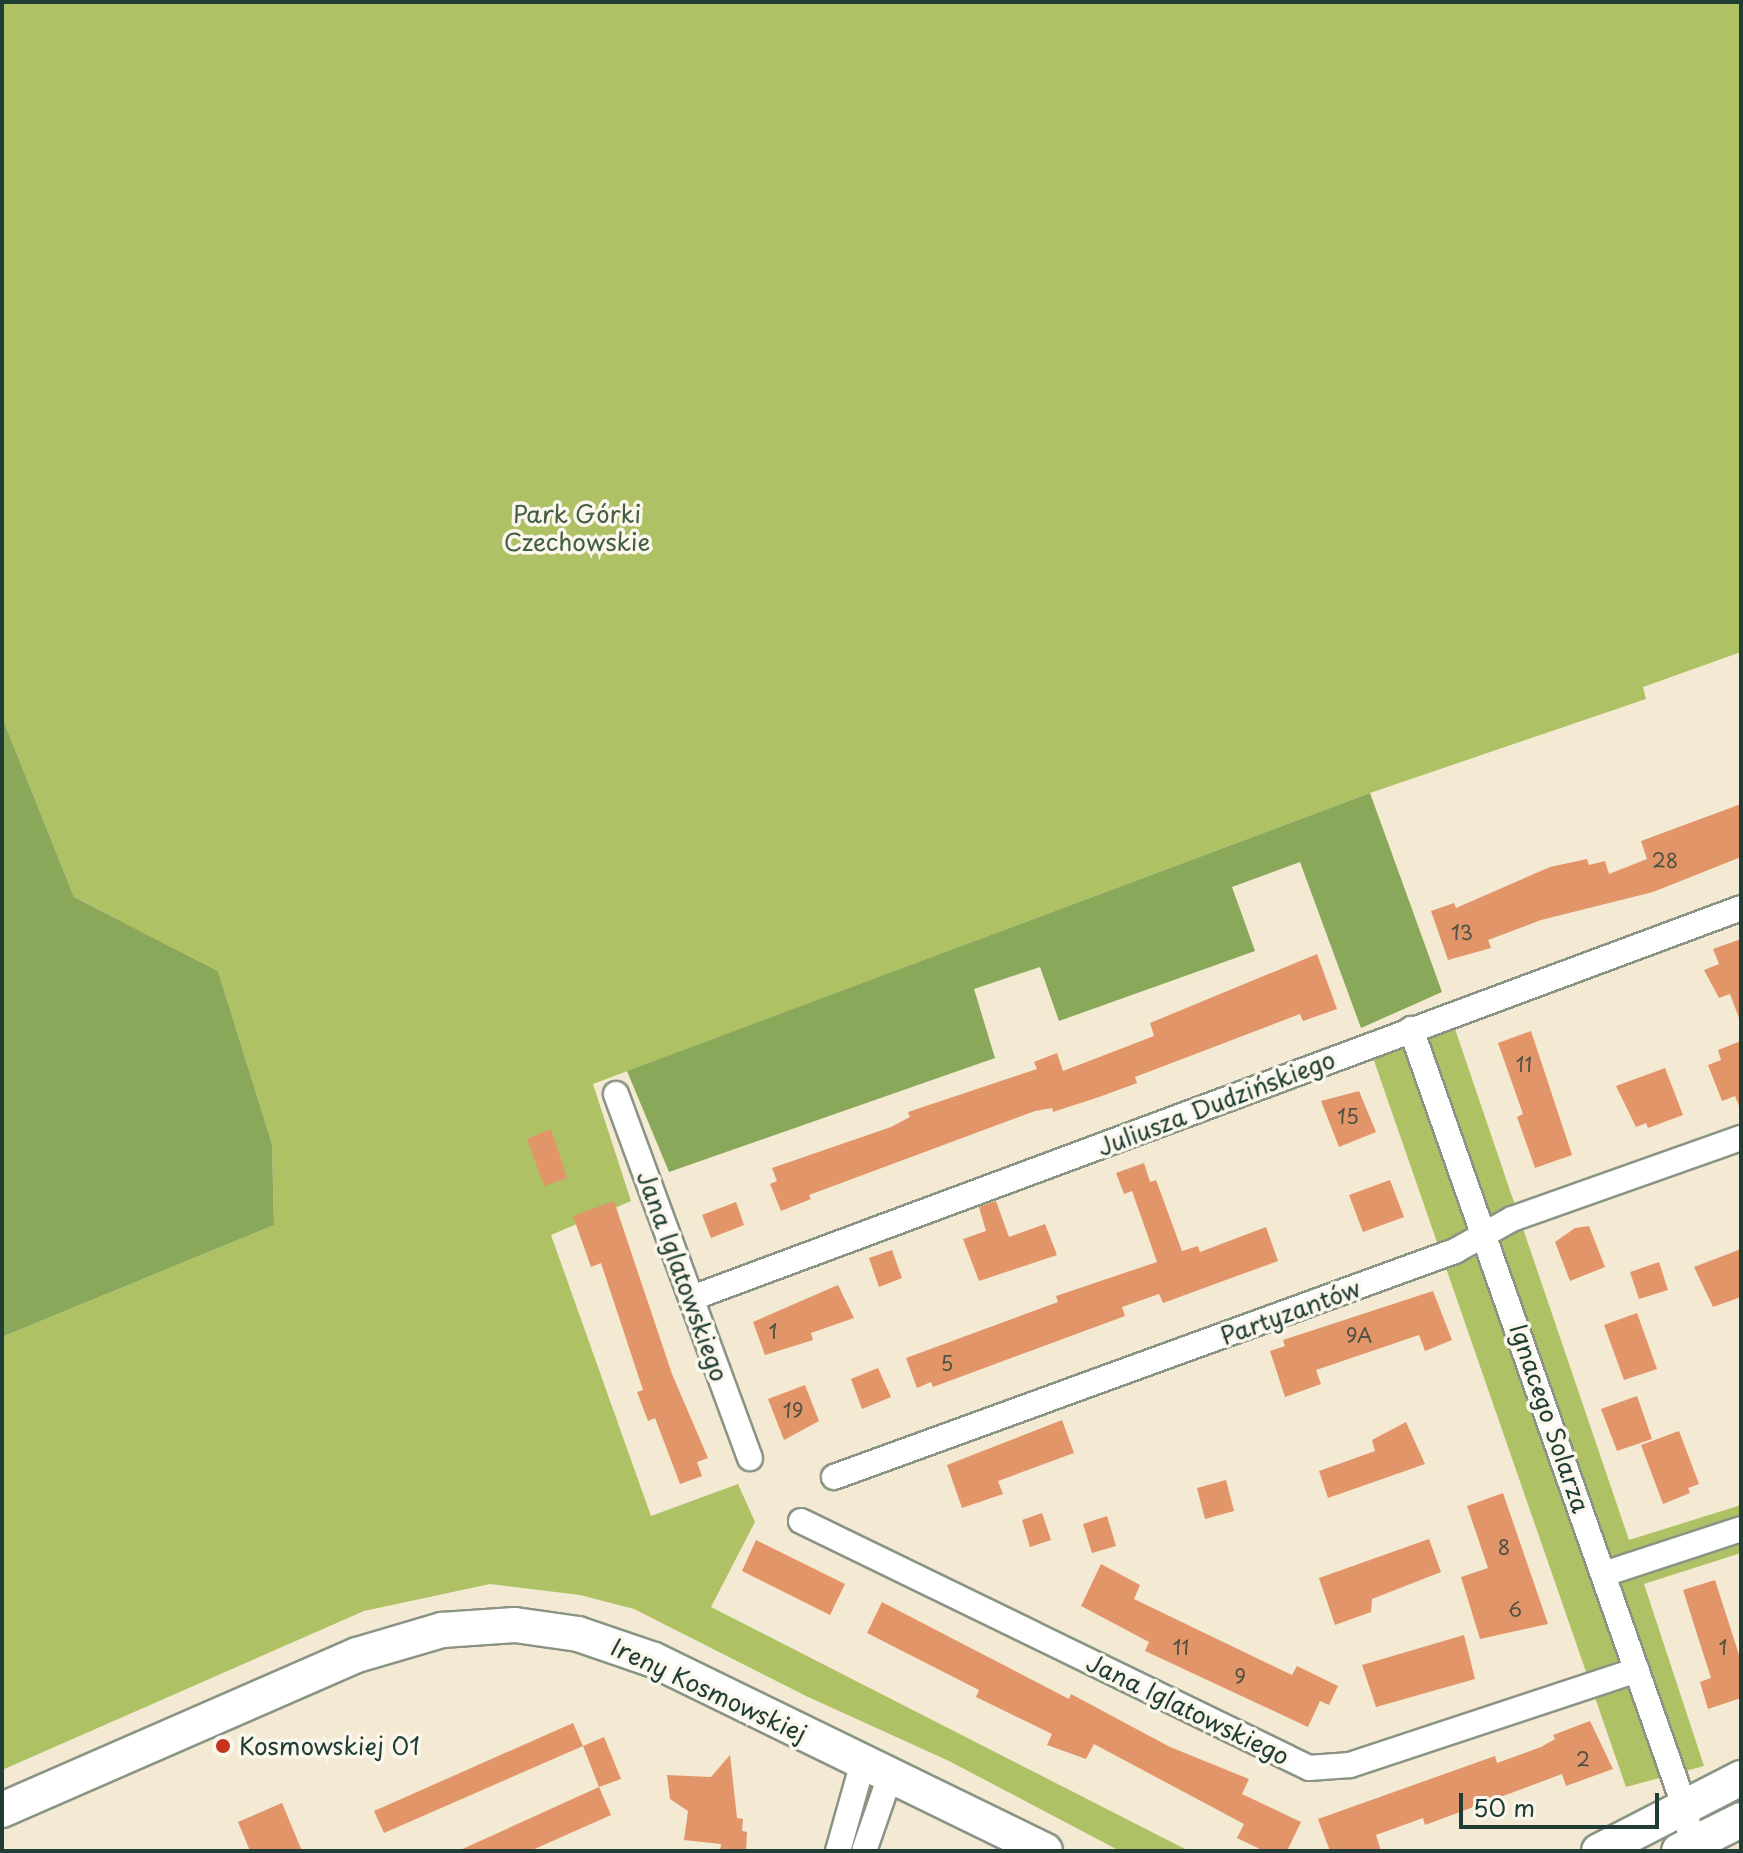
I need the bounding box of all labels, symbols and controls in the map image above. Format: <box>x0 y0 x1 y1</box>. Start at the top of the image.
park label: Park Górki Czechowskie <box>504 500 650 556</box>
house number: 28 <box>1652 848 1678 872</box>
house number: 13 <box>1451 920 1473 944</box>
street label: Juliusza Dudzińskiego <box>1093 1044 1339 1162</box>
house number: 11 <box>1516 1052 1532 1076</box>
house number: 15 <box>1337 1104 1359 1128</box>
street label: Jana Iglatowskiego <box>632 1167 734 1385</box>
street label: Partyzantów <box>1216 1273 1364 1351</box>
house number: 1 <box>769 1319 777 1343</box>
street label: Ignacego Solarza <box>1504 1319 1596 1517</box>
house number: 9A <box>1346 1323 1372 1347</box>
house number: 5 <box>941 1351 953 1375</box>
house number: 19 <box>783 1398 803 1422</box>
house number: 8 <box>1498 1535 1510 1559</box>
house number: 6 <box>1508 1597 1522 1621</box>
street label: Ireny Kosmowskiej <box>606 1632 812 1748</box>
house number: 11 <box>1173 1635 1189 1659</box>
house number: 1 <box>1719 1635 1727 1659</box>
street label: Jana Iglatowskiego <box>1082 1647 1294 1771</box>
house number: 9 <box>1234 1664 1246 1688</box>
place label: Kosmowskiej 01 <box>239 1732 420 1760</box>
marker: Kosmowskiej 01 <box>214 1737 232 1755</box>
house number: 2 <box>1576 1747 1590 1771</box>
scale bar <box>1463 1777 1663 1827</box>
text: 50 m <box>1473 1789 1535 1825</box>

